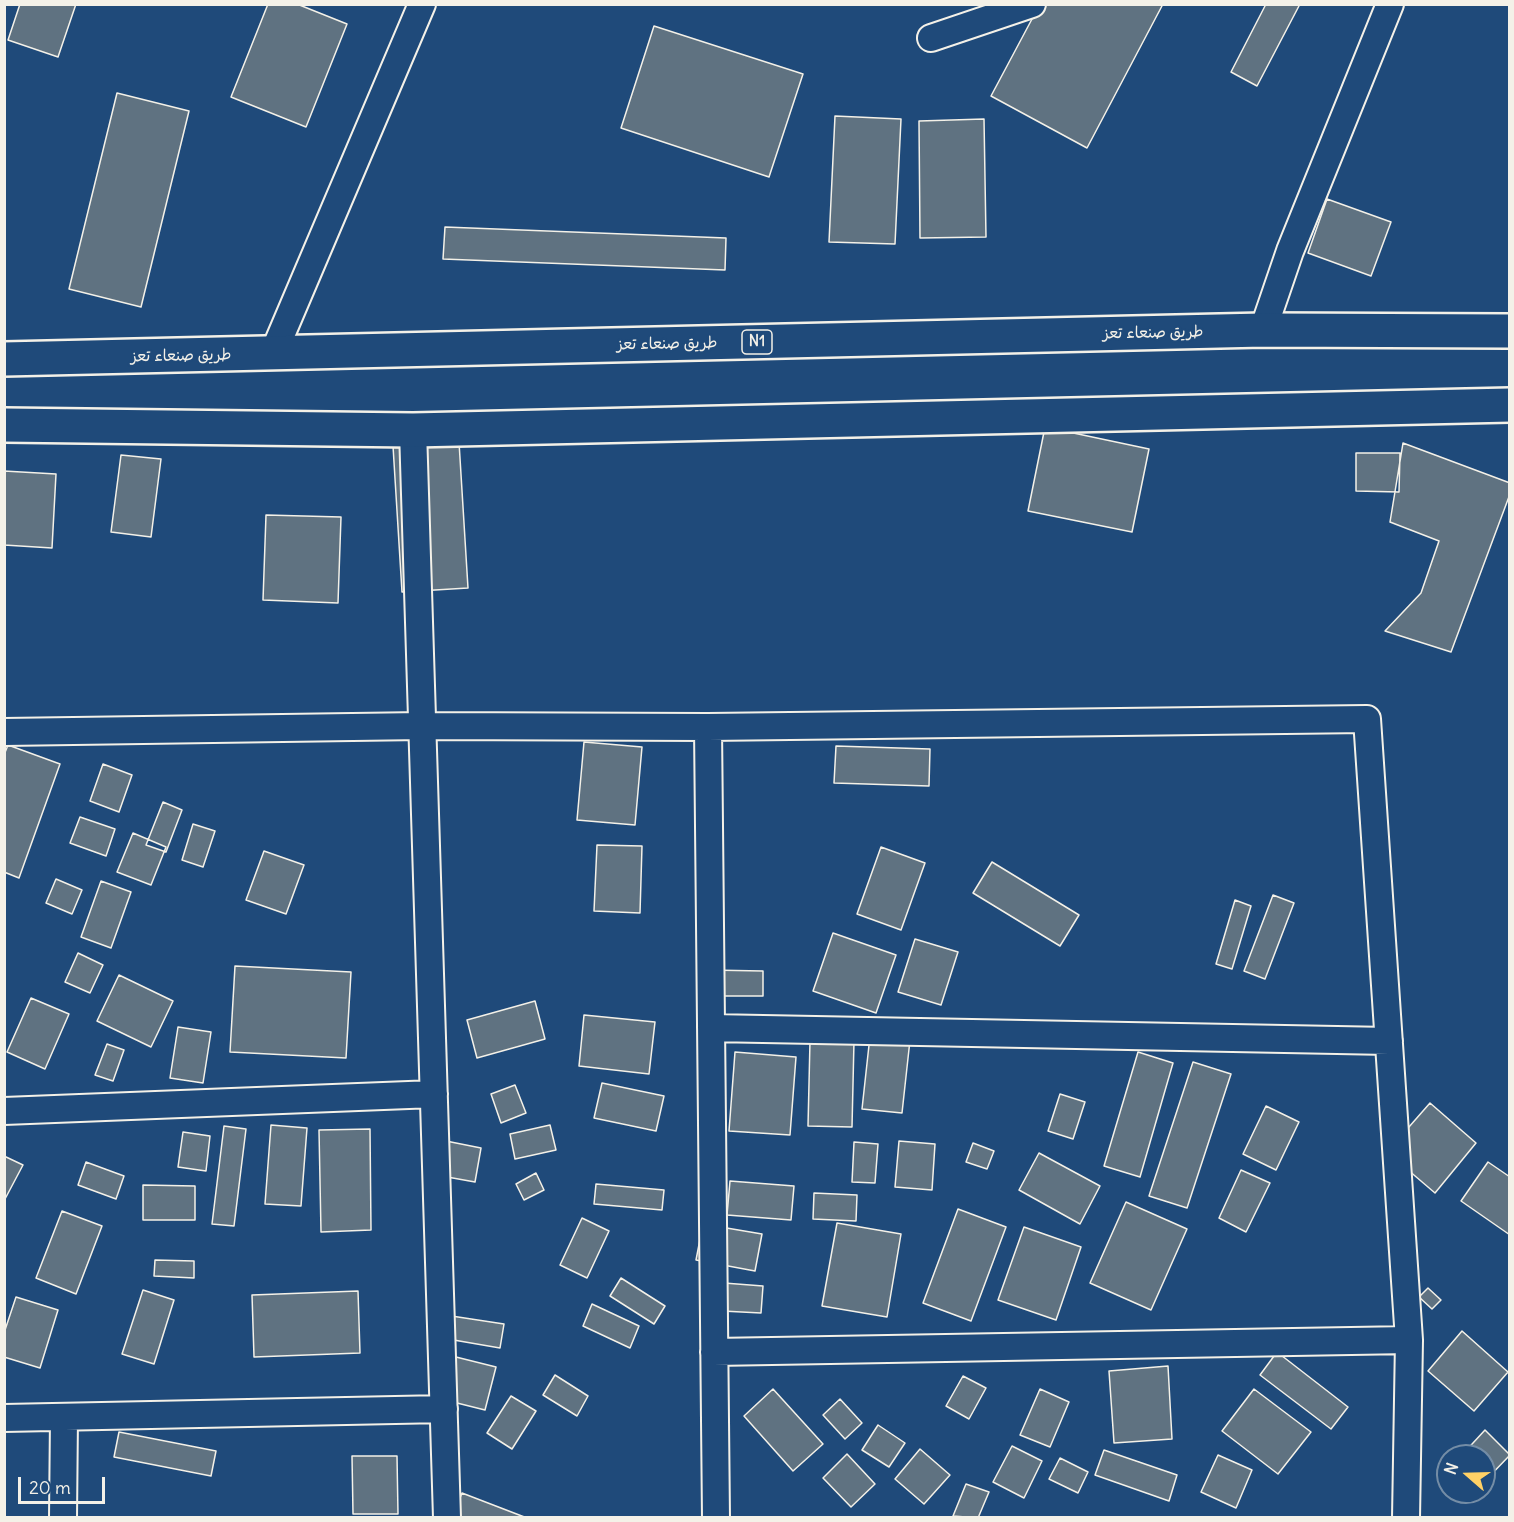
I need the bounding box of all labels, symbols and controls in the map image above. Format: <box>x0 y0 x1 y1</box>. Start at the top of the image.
street label: طريق صنعاء تعز <box>1102 323 1204 343</box>
road number: N1 <box>742 330 772 354</box>
street label: طريق صنعاء تعز <box>616 334 718 354</box>
street label: طريق صنعاء تعز <box>130 346 232 366</box>
north arrow <box>1436 1444 1496 1504</box>
text: N <box>1440 1460 1462 1477</box>
scale bar <box>21 1465 108 1503</box>
text: 20 m <box>29 1476 71 1499</box>

